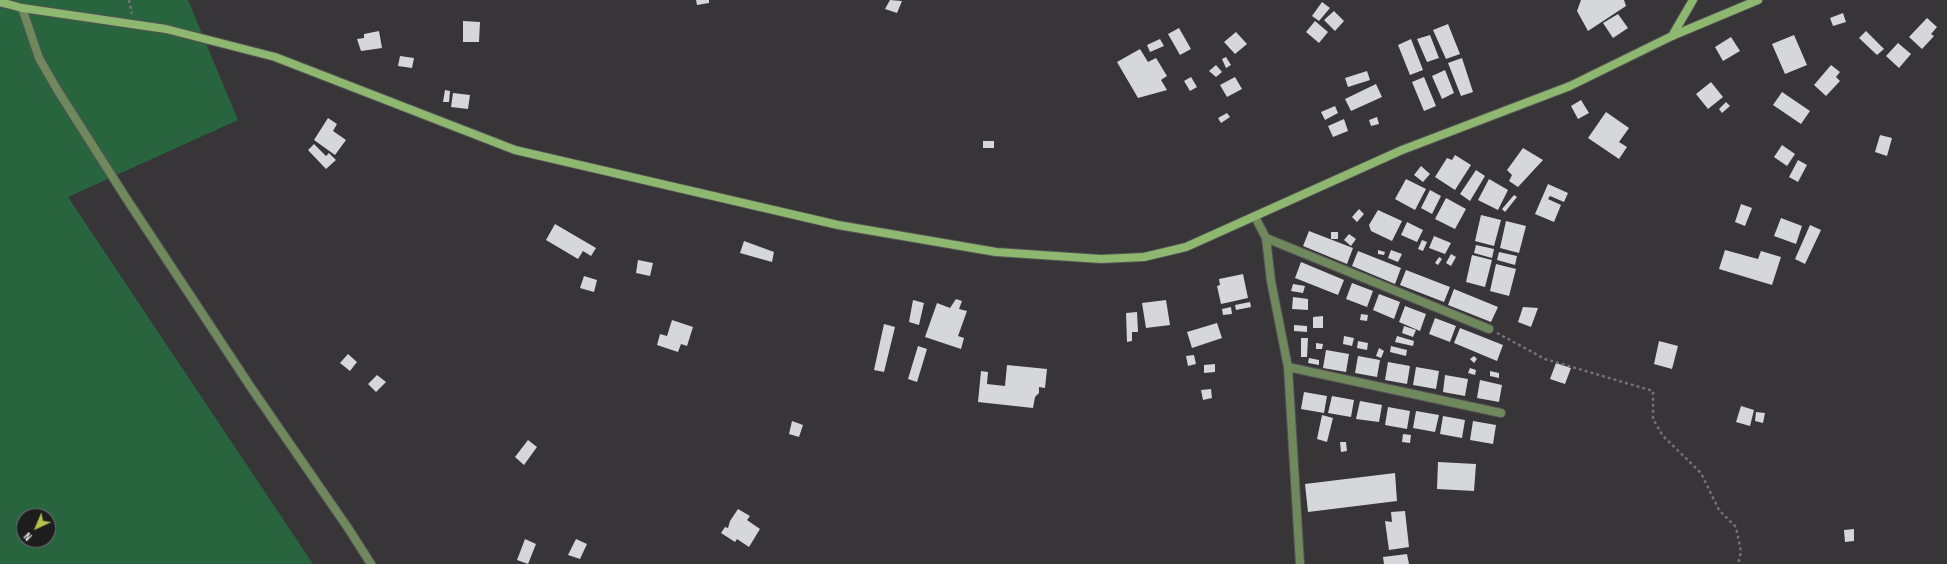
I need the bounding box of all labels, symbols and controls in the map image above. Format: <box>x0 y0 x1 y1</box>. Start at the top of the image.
north arrow <box>16 508 56 548</box>
text: N <box>21 530 35 543</box>

